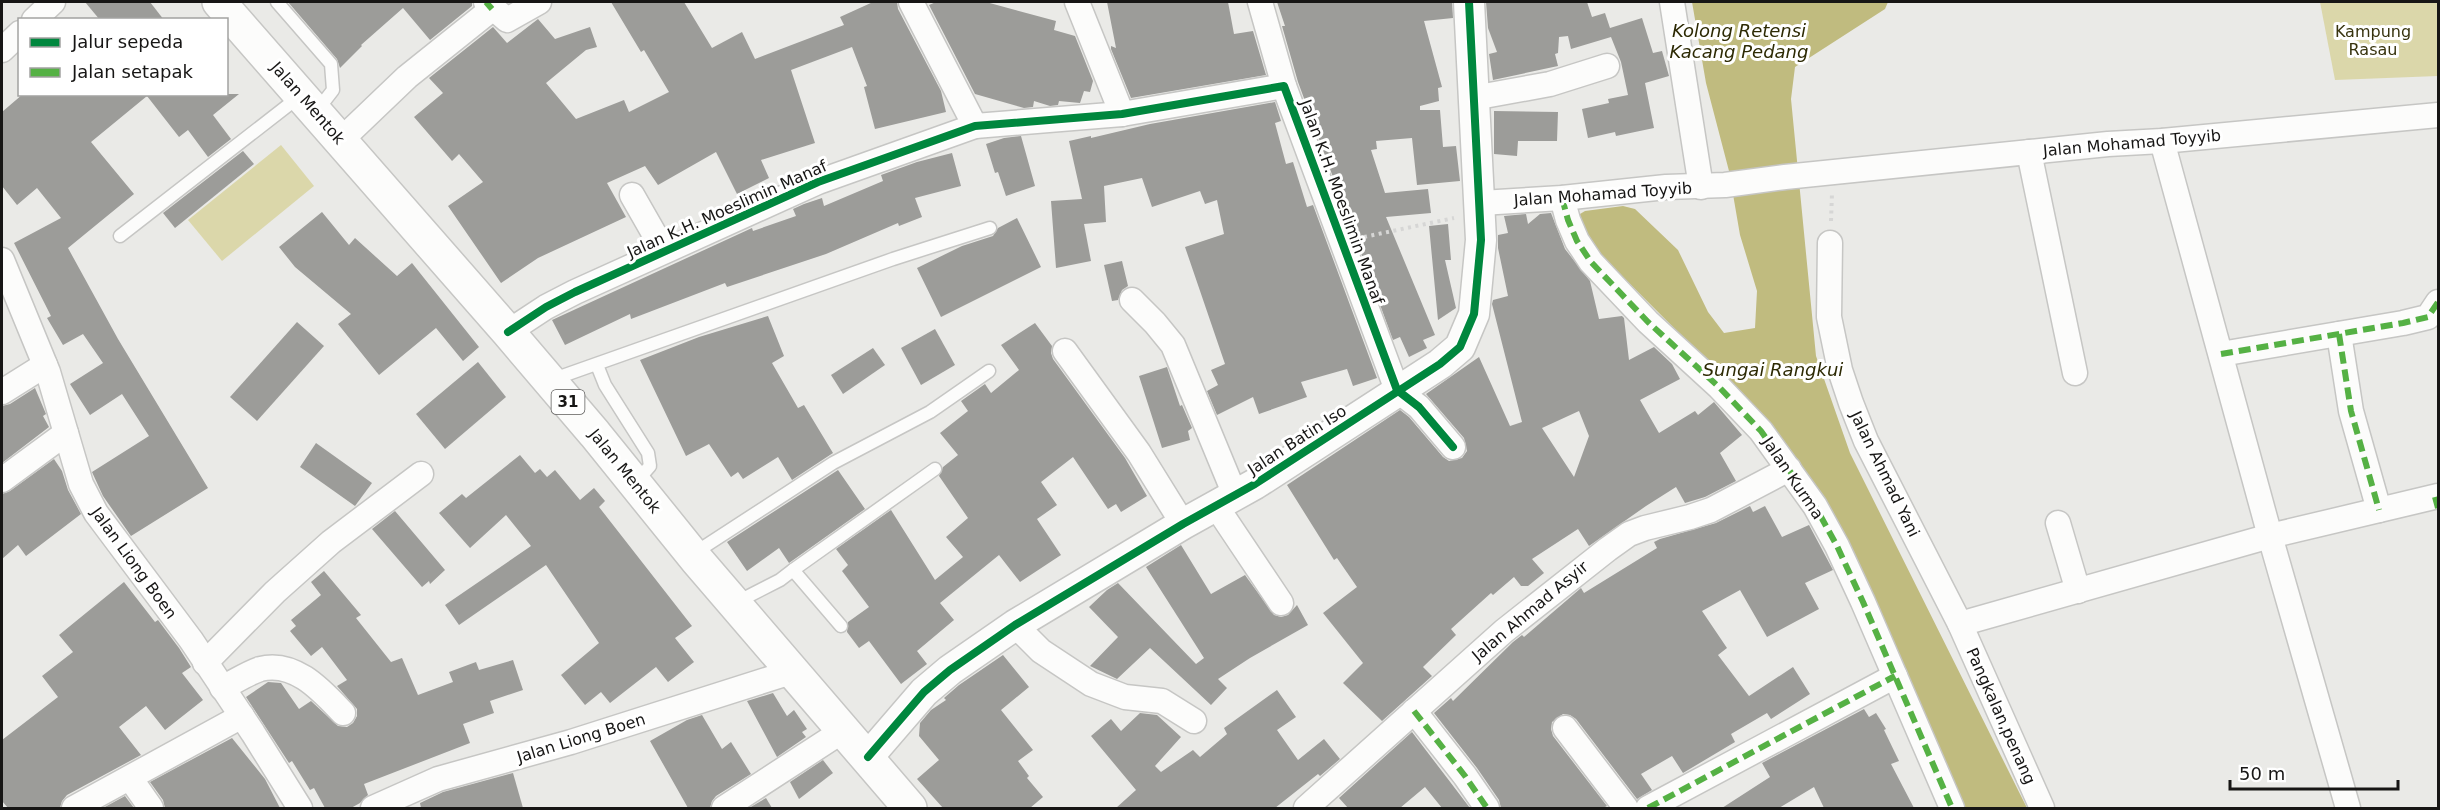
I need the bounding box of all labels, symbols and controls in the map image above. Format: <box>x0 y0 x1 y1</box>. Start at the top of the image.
legend <box>18 18 228 96</box>
water label: Kolong Retensi Kacang Pedang <box>1670 20 1808 62</box>
park label: Kampung Rasau <box>2335 22 2411 59</box>
text: Jalur sepeda <box>71 31 183 52</box>
street label: Jalan Mentok <box>266 57 349 149</box>
text: Jalan setapak <box>71 61 193 82</box>
street label: Jalan K.H. Moeslimin Manaf <box>1296 96 1388 307</box>
street label: Jalan Mohamad Toyyib <box>2041 126 2222 160</box>
street label: Jalan K.H. Moeslimin Manaf <box>623 156 830 262</box>
street label: Jalan Mohamad Toyyib <box>1512 178 1693 210</box>
water label: Sungai Rangkui <box>1703 359 1843 380</box>
road number: 31 <box>552 390 584 414</box>
street label: Jalan Batin Iso <box>1243 401 1350 479</box>
street label: Jalan Ahmad Yani <box>1846 407 1924 540</box>
street label: Jalan Mentok <box>585 424 665 518</box>
street label: Jalan Kurma <box>1758 432 1828 523</box>
street label: Jalan Liong Boen <box>87 503 181 622</box>
street label: Jalan Ahmad Asyir <box>1467 557 1592 666</box>
street label: Pangkalan,penang <box>1962 645 2040 787</box>
street label: Jalan Liong Boen <box>514 709 648 767</box>
scale bar <box>2230 753 2398 791</box>
text: 50 m <box>2239 763 2285 784</box>

